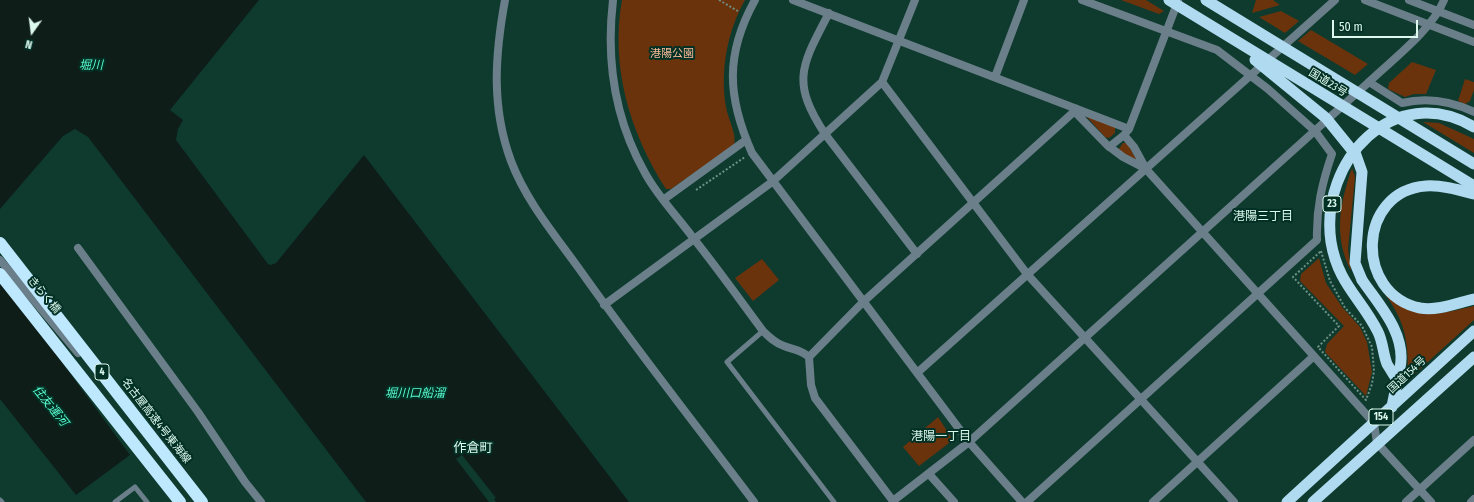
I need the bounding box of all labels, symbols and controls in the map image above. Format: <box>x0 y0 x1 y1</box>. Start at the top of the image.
north arrow <box>12 12 52 52</box>
scale bar <box>1334 12 1420 38</box>
text: 50 m <box>1339 20 1363 34</box>
text: N <box>24 37 34 51</box>
park label: 港陽公園 <box>650 47 694 61</box>
water label: 堀川 <box>79 59 103 73</box>
street label: 国道23号 <box>1306 66 1350 100</box>
road number: 23 <box>1323 196 1341 212</box>
district label: 港陽三丁目 <box>1233 210 1293 224</box>
street label: きらく橋 <box>25 274 63 316</box>
street label: 国道154号 <box>1385 354 1429 396</box>
road number: 4 <box>95 364 109 380</box>
street label: 名古屋高速4号東海線 <box>119 376 193 466</box>
water label: 住友運河 <box>29 383 71 429</box>
water label: 堀川口船溜 <box>385 387 445 401</box>
road number: 154 <box>1369 409 1393 425</box>
district label: 港陽一丁目 <box>911 430 971 444</box>
district label: 作倉町 <box>454 440 492 456</box>

